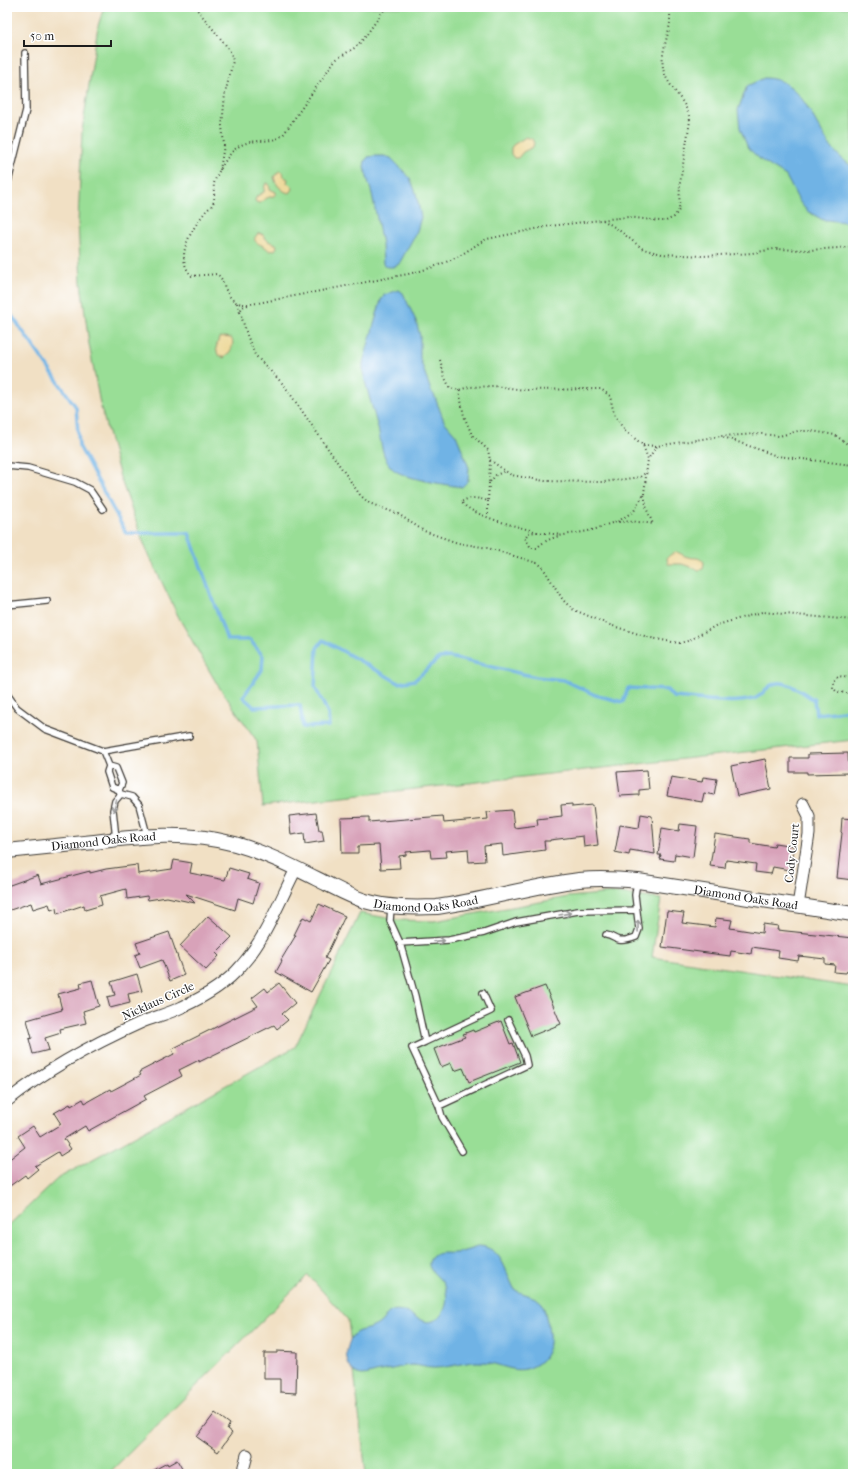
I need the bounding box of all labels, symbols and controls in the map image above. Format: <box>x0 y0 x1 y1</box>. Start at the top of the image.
scale bar <box>24 22 111 48</box>
text: 50 m <box>30 29 54 43</box>
one-way arrow <box>111 799 119 812</box>
street label: Cody Court <box>782 822 802 883</box>
street label: Diamond Oaks Road <box>50 829 157 853</box>
street label: Diamond Oaks Road <box>693 883 799 913</box>
street label: Diamond Oaks Road <box>372 893 480 914</box>
one-way arrow <box>559 909 572 917</box>
one-way arrow <box>634 920 642 933</box>
one-way arrow <box>432 937 445 944</box>
street label: Nicklaus Circle <box>120 979 196 1023</box>

